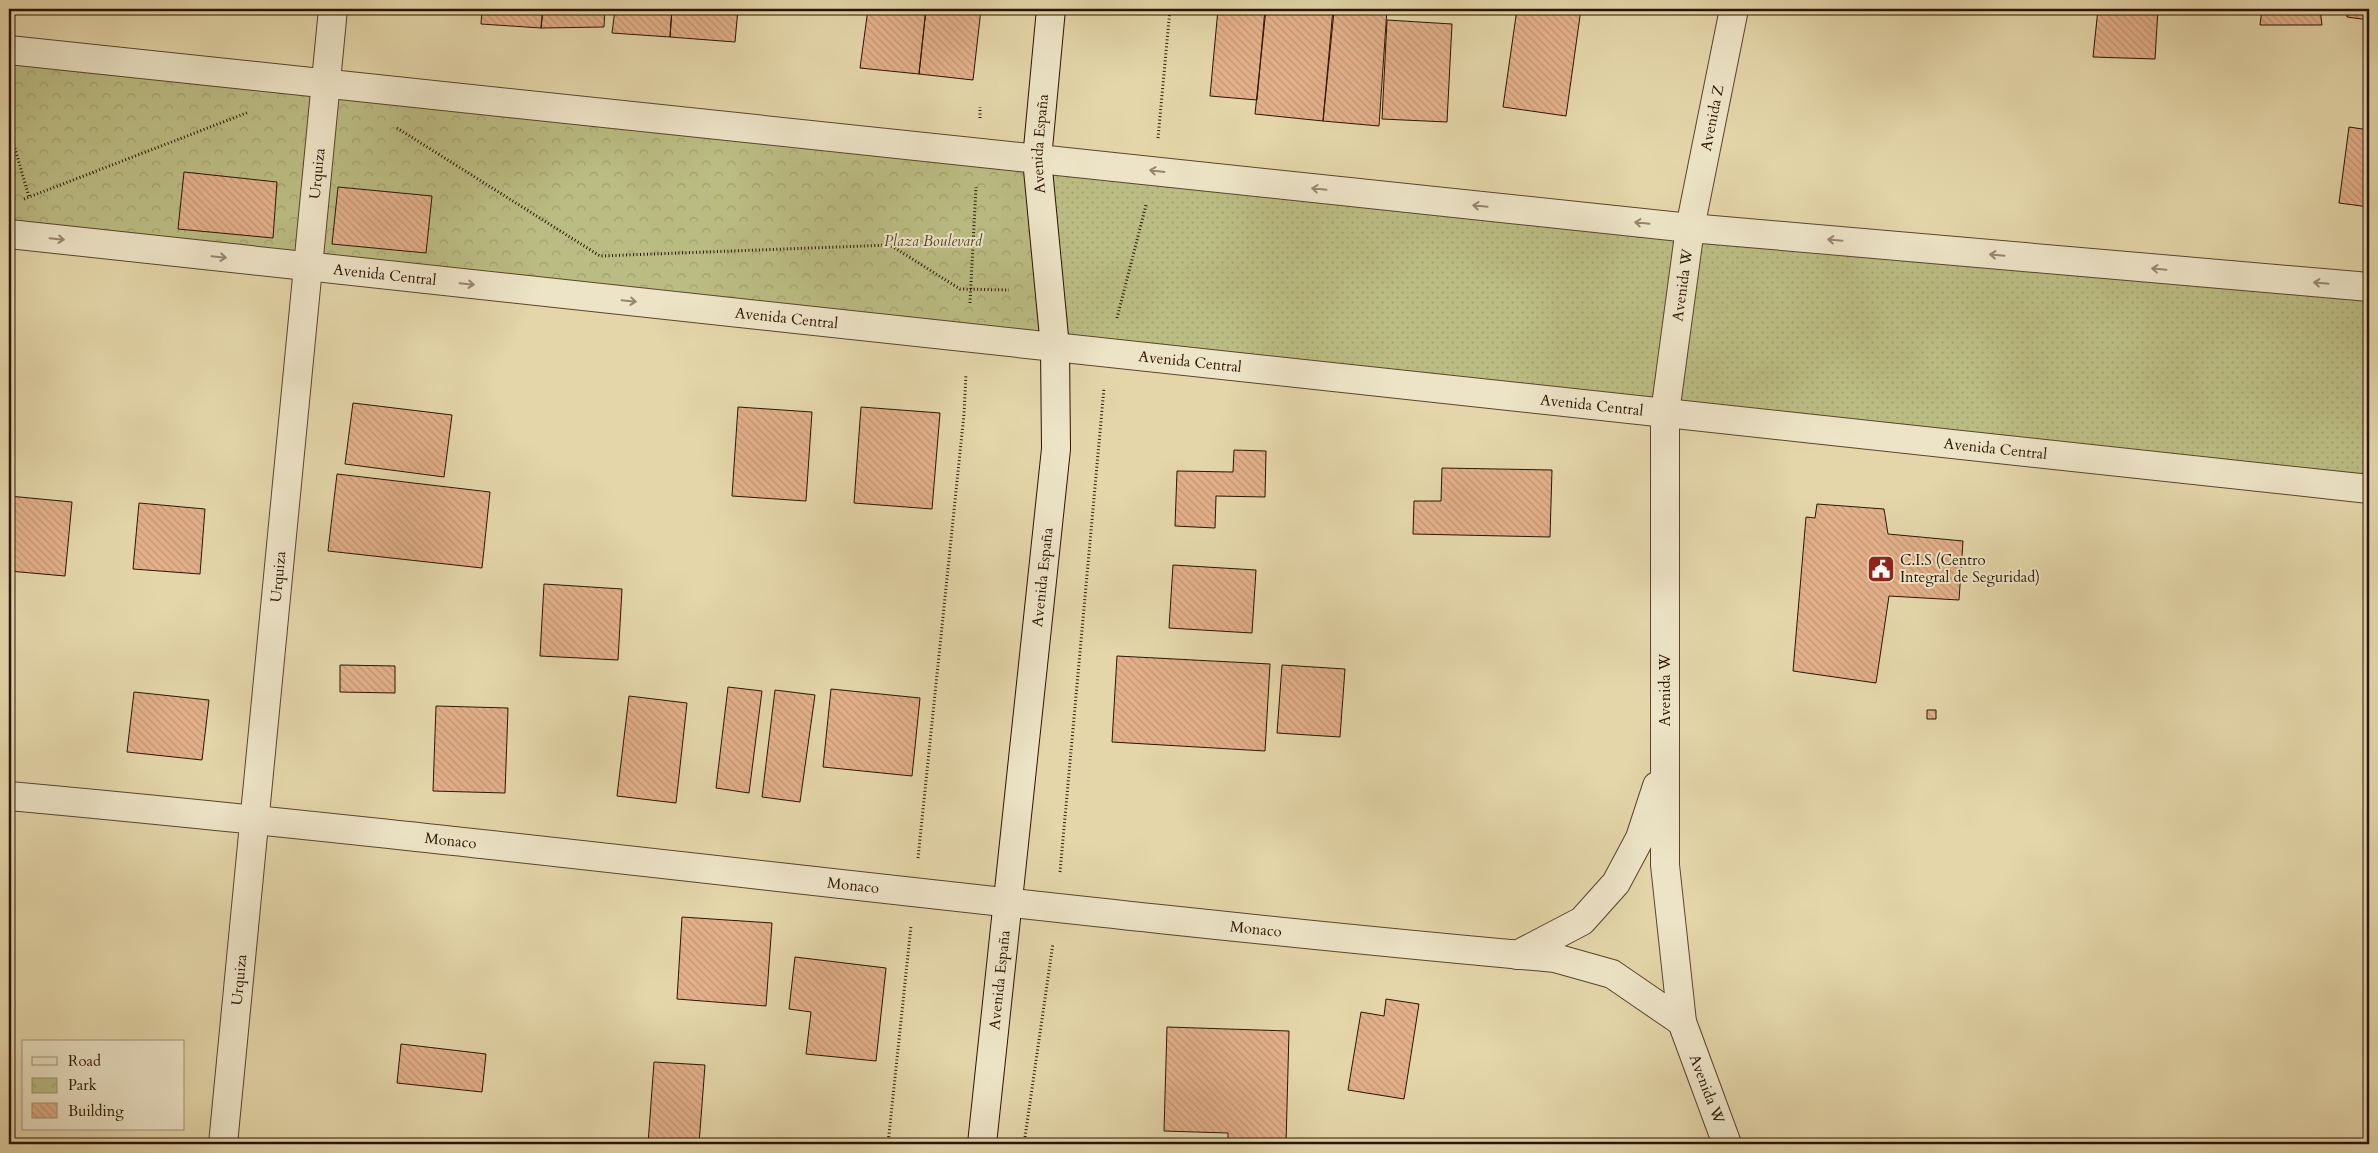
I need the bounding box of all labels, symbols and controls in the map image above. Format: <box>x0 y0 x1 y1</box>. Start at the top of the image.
street label: Avenida Z <box>1696 83 1729 153</box>
street label: Avenida España <box>1027 93 1053 195</box>
street label: Urquiza <box>305 146 330 200</box>
one-way arrow <box>1149 166 1165 176</box>
one-way arrow <box>1311 184 1327 194</box>
one-way arrow <box>1472 201 1488 211</box>
one-way arrow <box>1634 218 1650 228</box>
park label: Plaza Boulevard <box>884 231 983 251</box>
one-way arrow <box>49 234 65 244</box>
one-way arrow <box>1827 236 1843 245</box>
street label: Avenida W <box>1667 247 1697 323</box>
one-way arrow <box>1989 250 2005 259</box>
one-way arrow <box>210 252 226 262</box>
street label: Avenida Central <box>332 259 438 290</box>
one-way arrow <box>2151 264 2167 273</box>
one-way arrow <box>2313 278 2329 287</box>
one-way arrow <box>459 279 475 289</box>
one-way arrow <box>621 296 637 306</box>
street label: Avenida Central <box>734 302 839 334</box>
street label: Avenida Central <box>1137 346 1243 377</box>
street label: Avenida Central <box>1539 390 1645 421</box>
street label: Avenida Central <box>1943 433 2048 464</box>
street label: Avenida España <box>1027 526 1058 628</box>
street label: Urquiza <box>266 550 290 603</box>
place label: C.I.S (Centro Integral de Seguridad) <box>1900 550 2040 587</box>
public building icon: C.I.S (Centro Integral de Seguridad) <box>1866 554 1896 584</box>
street label: Avenida W <box>1655 653 1675 726</box>
street label: Monaco <box>424 828 478 853</box>
street label: Monaco <box>826 873 880 898</box>
street label: Monaco <box>1229 916 1283 942</box>
street label: Avenida España <box>984 929 1015 1031</box>
street label: Urquiza <box>226 953 251 1006</box>
legend <box>22 1040 185 1130</box>
text: Road <box>68 1051 101 1071</box>
street label: Avenida W <box>1685 1051 1730 1127</box>
text: Park <box>68 1075 97 1095</box>
text: Building <box>68 1101 124 1121</box>

